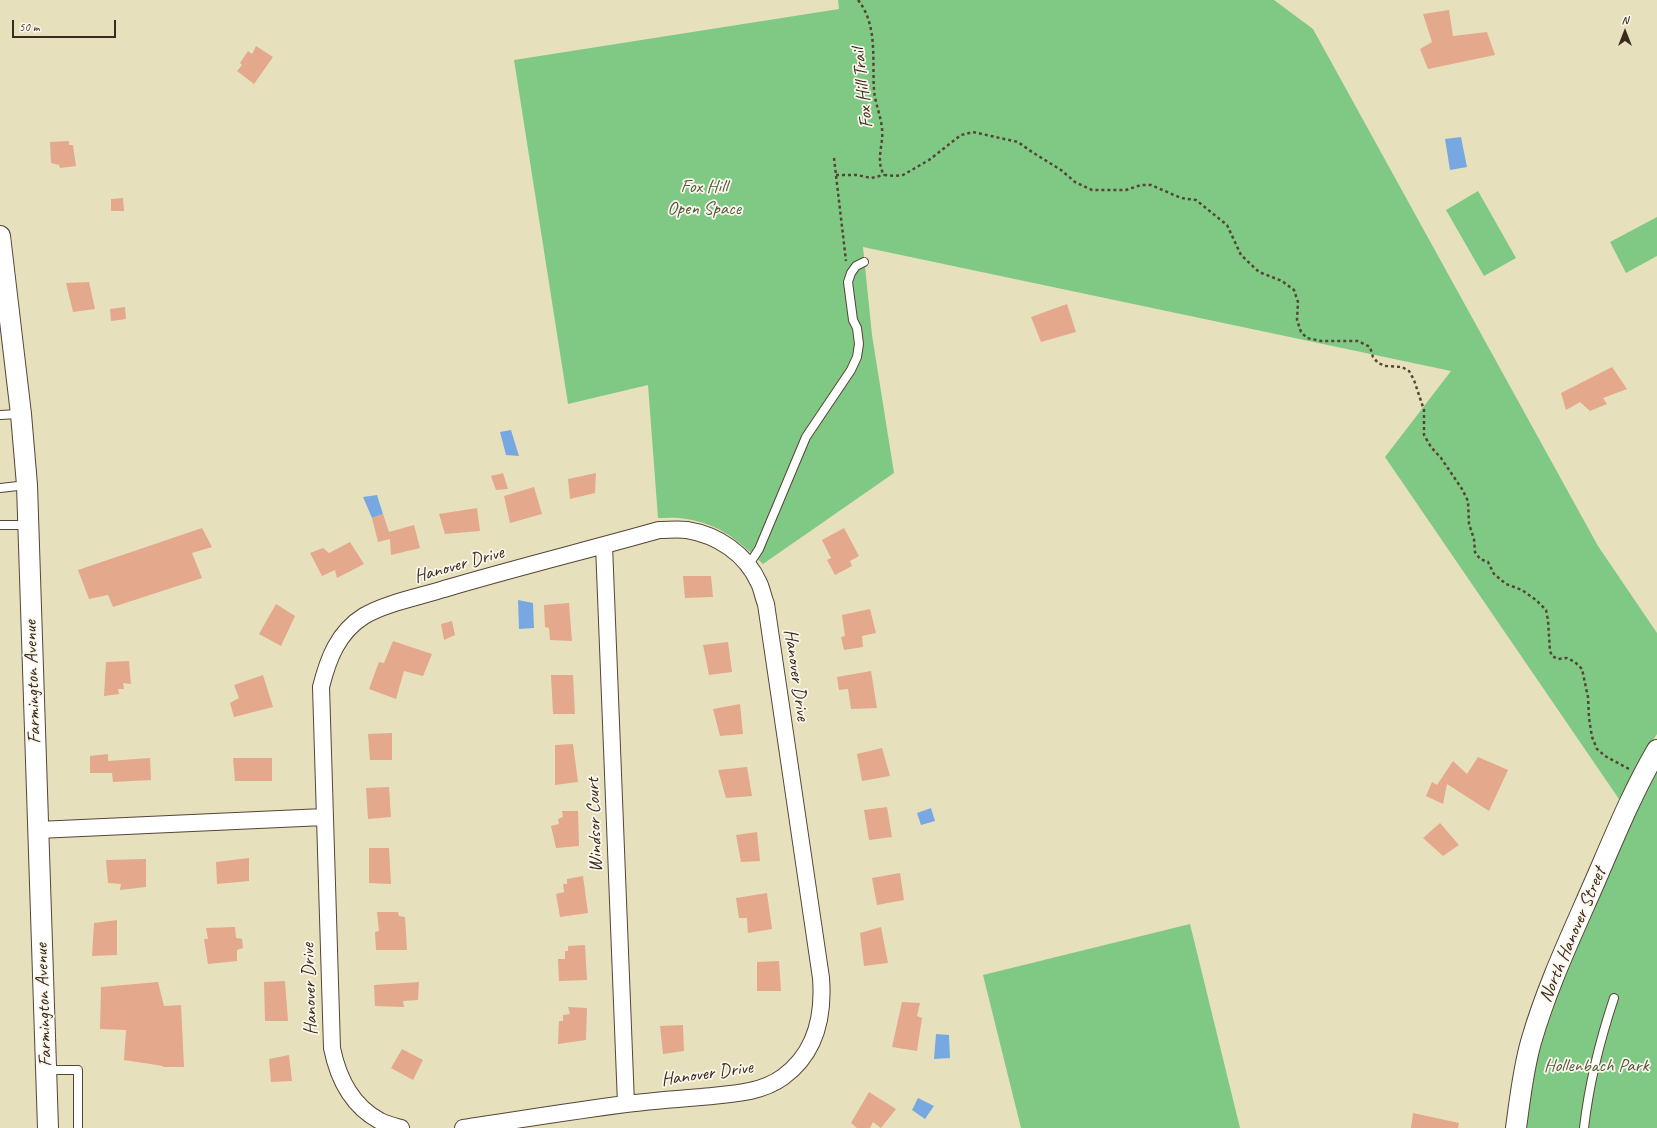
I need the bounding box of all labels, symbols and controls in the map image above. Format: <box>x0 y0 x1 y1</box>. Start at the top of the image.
scale bar <box>14 12 118 38</box>
north arrow <box>1605 12 1645 52</box>
text: N <box>1622 13 1628 27</box>
text: 50 m <box>19 19 39 35</box>
street label: Fox Hill Trail <box>847 47 879 129</box>
park label: Fox Hill Open Space <box>667 176 741 220</box>
street label: Hanover Drive <box>412 541 506 589</box>
street label: Farmington Avenue <box>19 620 47 744</box>
street label: Hanover Drive <box>778 628 814 722</box>
street label: Windsor Court <box>582 777 608 873</box>
street label: North Hanover Street <box>1534 864 1612 1006</box>
street label: Hanover Drive <box>297 942 323 1036</box>
street label: Farmington Avenue <box>30 943 58 1067</box>
park label: Hollenbach Park <box>1544 1055 1648 1077</box>
street label: Hanover Drive <box>660 1056 754 1092</box>

